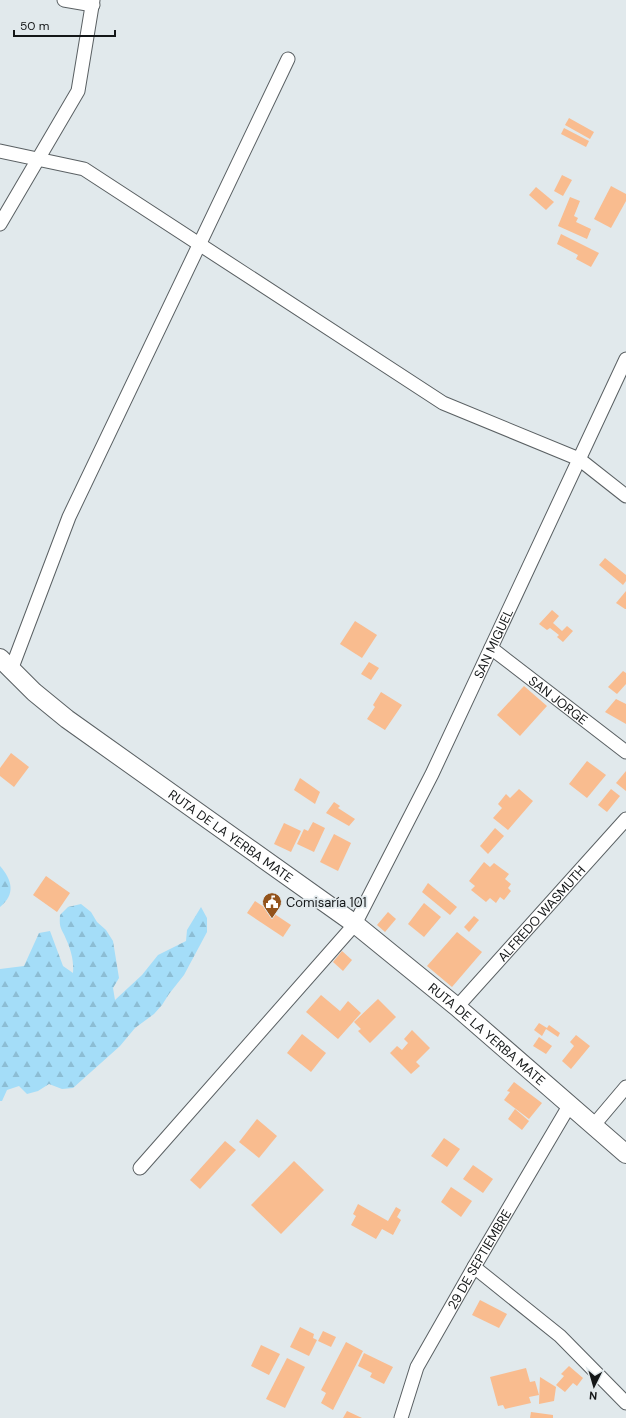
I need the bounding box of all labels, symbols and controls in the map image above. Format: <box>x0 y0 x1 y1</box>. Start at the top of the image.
scale bar <box>14 12 115 38</box>
text: 50 m <box>20 18 49 34</box>
street label: SAN MIGUEL <box>470 606 517 681</box>
street label: SAN JORGE <box>525 672 591 728</box>
street label: RUTA DE LA YERBA MATE <box>165 786 296 886</box>
street label: ALFREDO WASMUTH <box>494 862 589 965</box>
public building icon: Comisaría 101 <box>261 891 283 919</box>
place label: Comisaría 101 <box>286 894 367 911</box>
street label: RUTA DE LA YERBA MATE <box>425 979 549 1089</box>
street label: 29 DE SEPTIEMBRE <box>444 1206 515 1312</box>
north arrow <box>574 1366 614 1406</box>
text: N <box>589 1389 598 1403</box>

